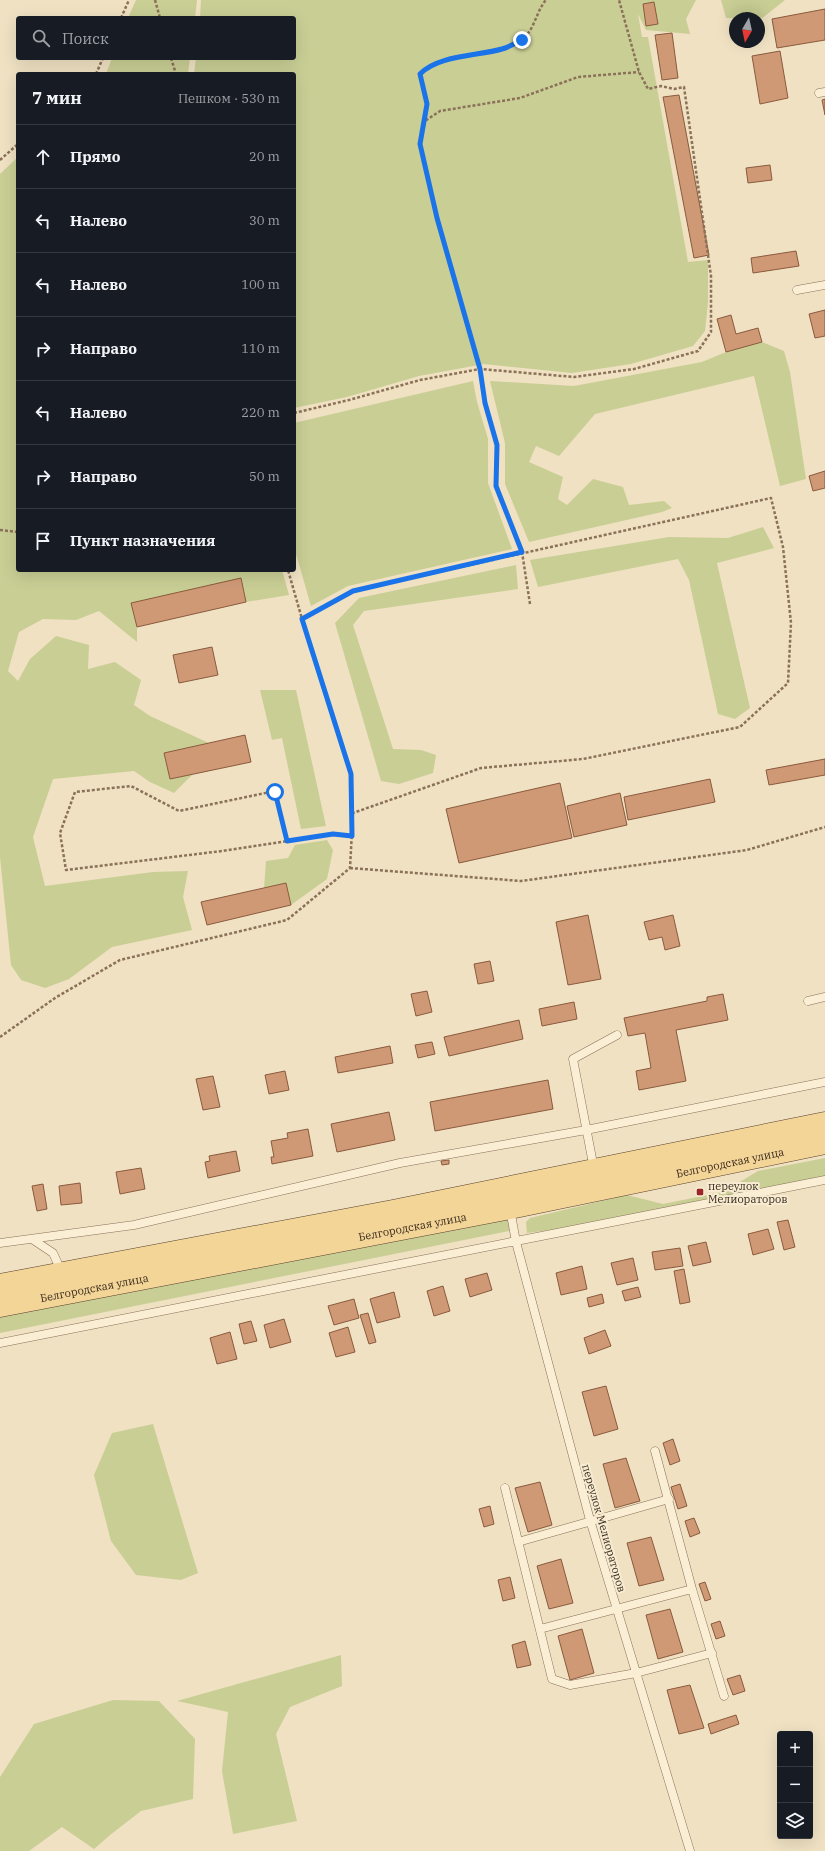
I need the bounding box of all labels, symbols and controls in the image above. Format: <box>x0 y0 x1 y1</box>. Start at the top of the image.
north arrow <box>729 12 765 48</box>
search box <box>16 16 296 60</box>
icon: search <box>30 27 52 49</box>
text: Поиск <box>62 29 109 48</box>
route end <box>513 31 531 49</box>
text: 7 мин <box>32 87 82 109</box>
text: Пешком · 530 m <box>178 90 280 107</box>
icon: ahead <box>32 146 54 168</box>
text: Прямо <box>70 147 121 166</box>
text: 20 m <box>249 148 280 165</box>
icon: left <box>32 210 54 232</box>
text: Налево <box>70 211 127 230</box>
text: 30 m <box>249 212 280 229</box>
icon: left <box>32 274 54 296</box>
text: Налево <box>70 275 127 294</box>
text: 100 m <box>241 276 280 293</box>
icon: right <box>32 338 54 360</box>
text: Направо <box>70 339 137 358</box>
text: 110 m <box>241 340 280 357</box>
icon: left <box>32 402 54 424</box>
text: Налево <box>70 403 127 422</box>
text: 220 m <box>241 404 280 421</box>
icon: right <box>32 466 54 488</box>
text: Направо <box>70 467 137 486</box>
text: 50 m <box>249 468 280 485</box>
icon: arrive <box>32 530 54 552</box>
text: Пункт назначения <box>70 531 216 550</box>
route start <box>266 783 284 801</box>
street label: Белгородская улица <box>675 1145 785 1181</box>
place label: переулок Мелиораторов <box>708 1179 787 1206</box>
marker: переулок Мелиораторов <box>695 1187 705 1197</box>
street label: Белгородская улица <box>357 1209 468 1244</box>
street label: Белгородская улица <box>39 1271 150 1305</box>
street label: переулок Мелиораторов <box>579 1462 629 1594</box>
map controls <box>777 1731 813 1839</box>
button: + <box>777 1731 813 1767</box>
button: − <box>777 1767 813 1803</box>
button: layers <box>777 1803 813 1839</box>

